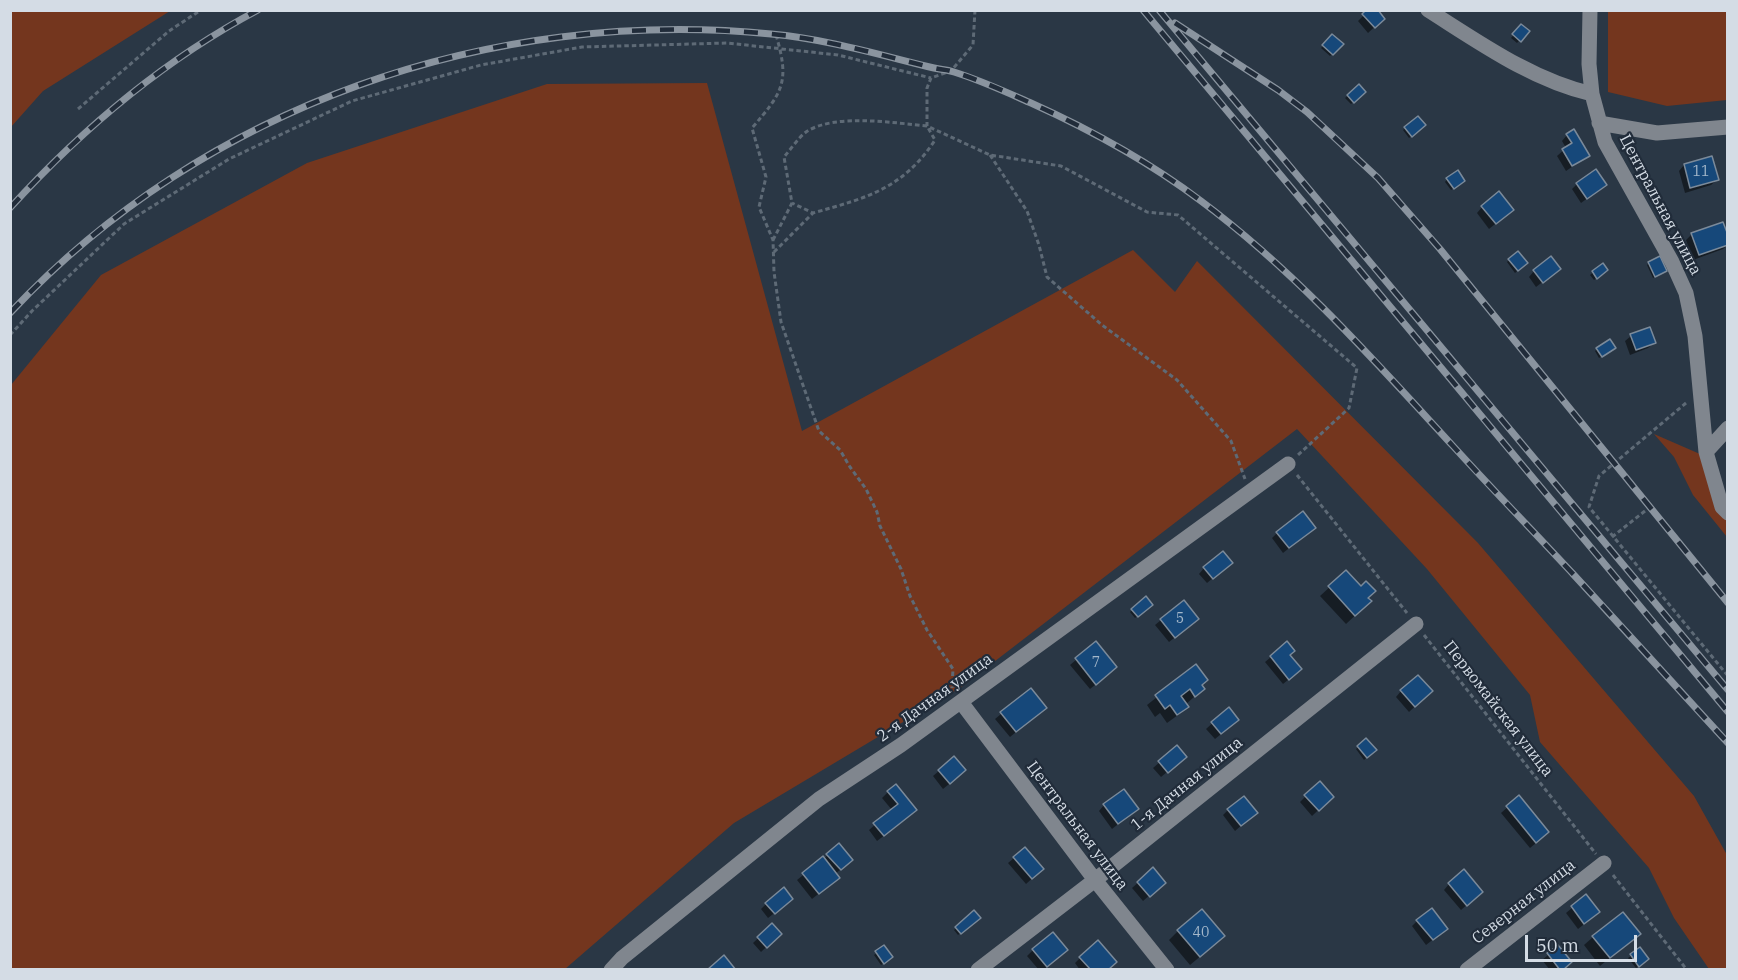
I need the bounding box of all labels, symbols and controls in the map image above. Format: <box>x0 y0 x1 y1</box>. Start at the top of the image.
street label: Центральная улица <box>1615 131 1705 279</box>
house number: 11 <box>1693 164 1709 180</box>
house number: 5 <box>1176 611 1184 627</box>
street label: Первомайская улица <box>1439 637 1557 781</box>
street label: 2-я Дачная улица <box>874 650 996 746</box>
house number: 7 <box>1092 655 1100 671</box>
street label: 1-я Дачная улица <box>1127 733 1247 835</box>
street label: Центральная улица <box>1022 758 1132 894</box>
street label: Северная улица <box>1468 856 1580 948</box>
scale bar <box>1528 923 1640 961</box>
house number: 40 <box>1193 925 1209 941</box>
text: 50 m <box>1536 934 1579 957</box>

